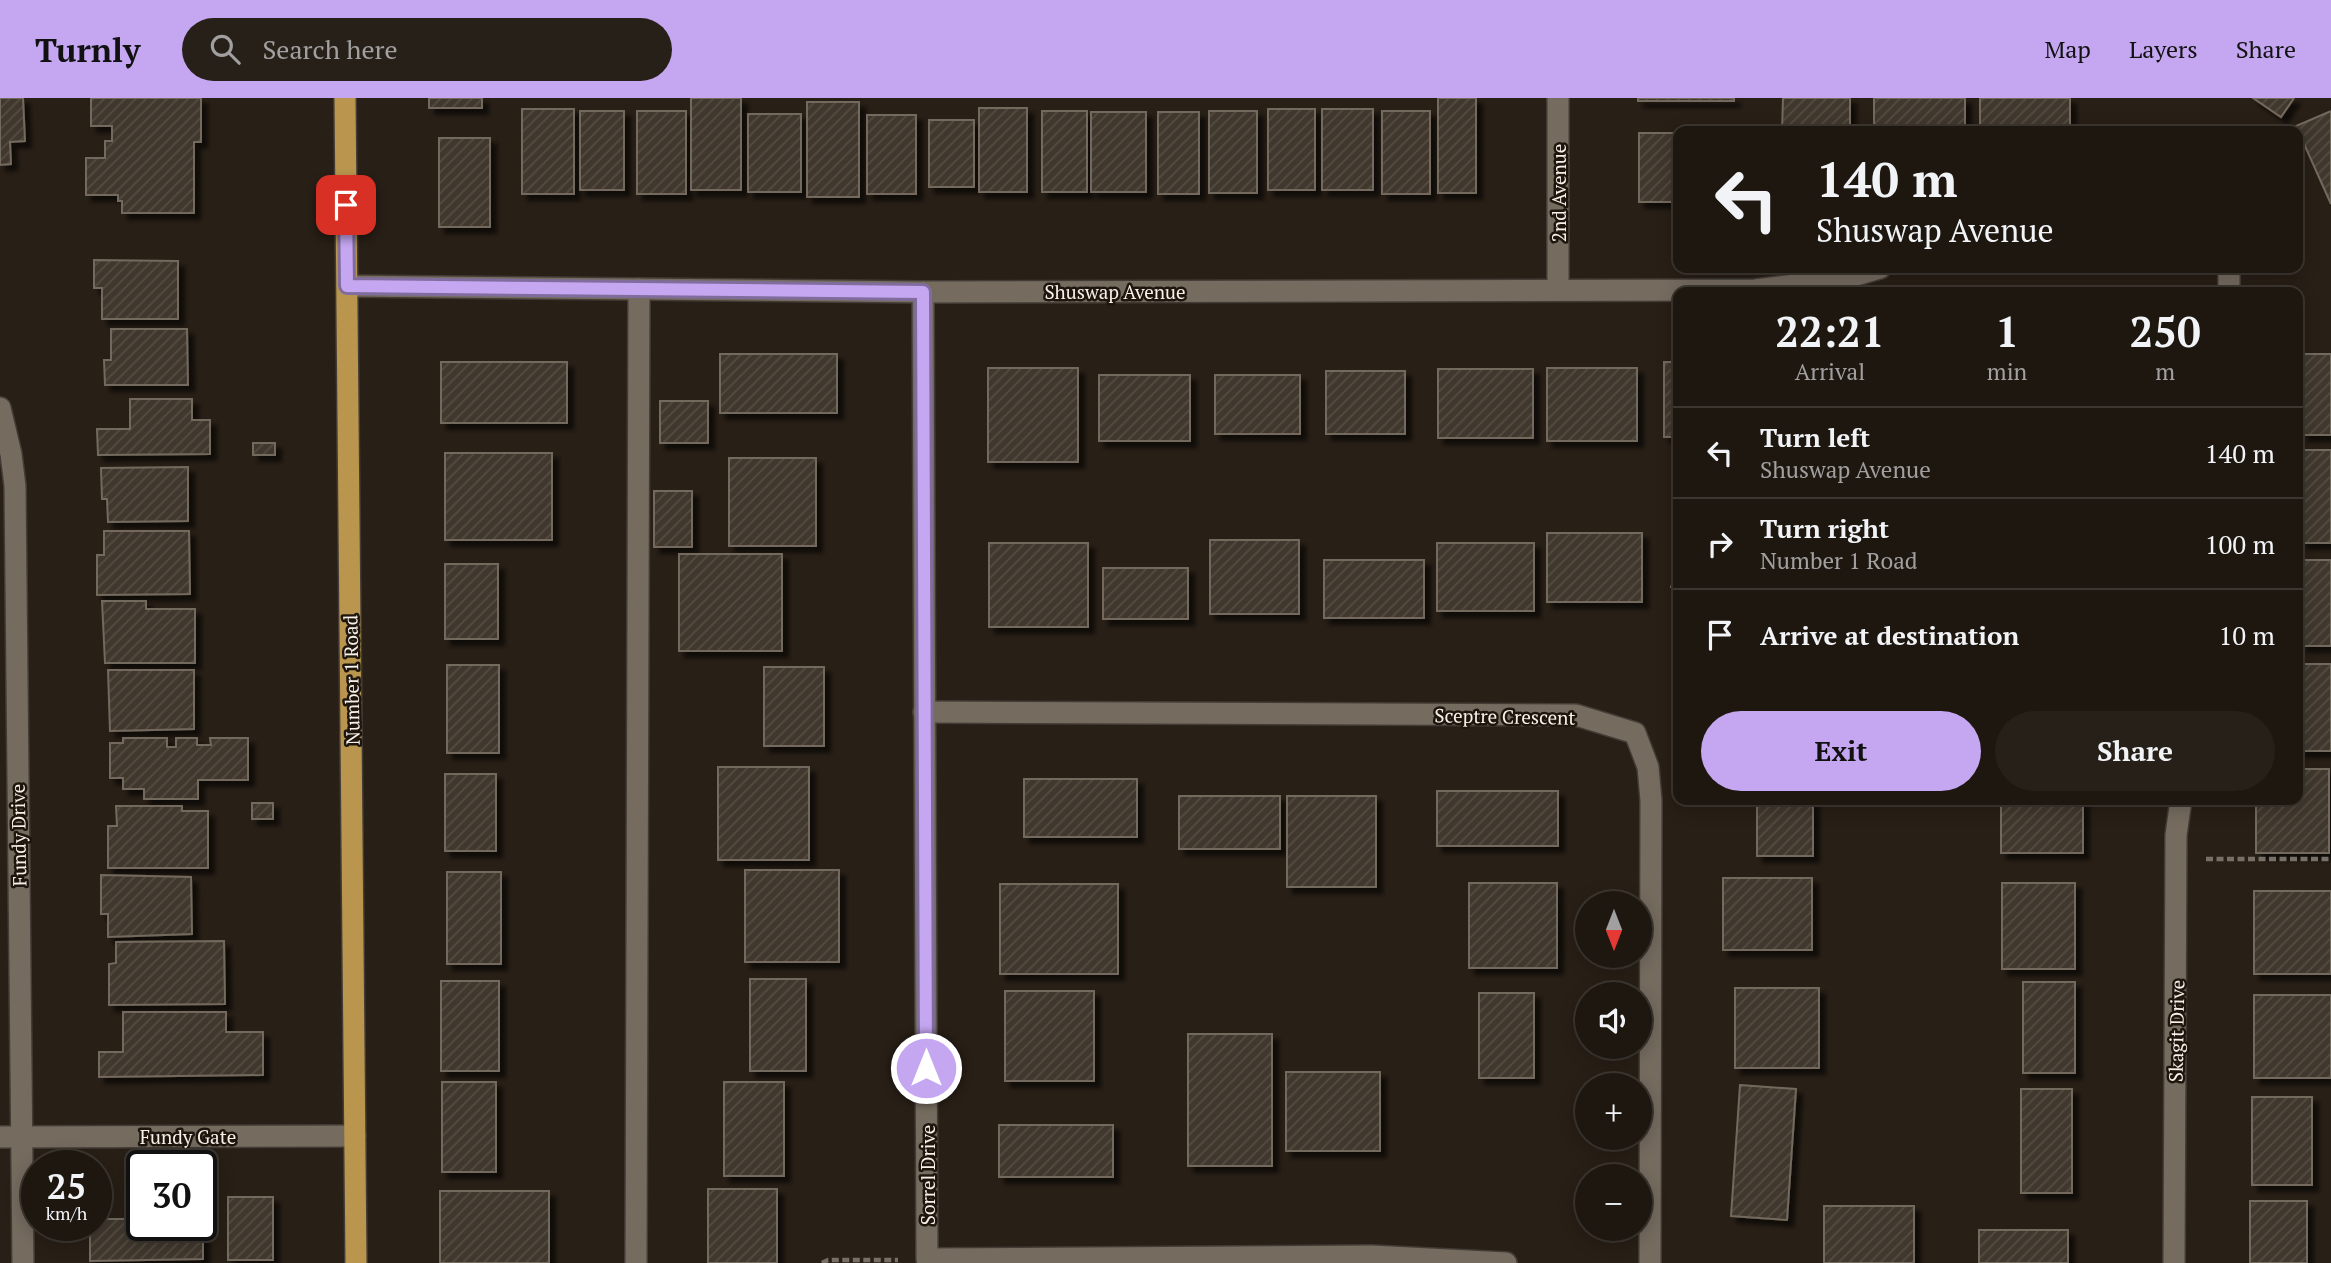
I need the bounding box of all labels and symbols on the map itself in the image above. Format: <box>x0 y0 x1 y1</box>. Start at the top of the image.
street label: 2nd Avenue <box>1546 144 1571 242</box>
pin <box>316 175 376 235</box>
street label: Shuswap Avenue <box>1044 279 1186 304</box>
street label: Number 1 Road <box>337 614 365 745</box>
street label: Sceptre Crescent <box>1434 702 1576 730</box>
street label: Fundy Drive <box>5 783 31 887</box>
north arrow <box>1575 891 1652 968</box>
street label: Skagit Drive <box>2163 980 2189 1082</box>
position arrow <box>889 1031 963 1105</box>
street label: Fundy Gate <box>140 1124 236 1149</box>
street label: Sorrel Drive <box>915 1125 940 1225</box>
speed limit sign: 30 <box>126 1150 217 1241</box>

